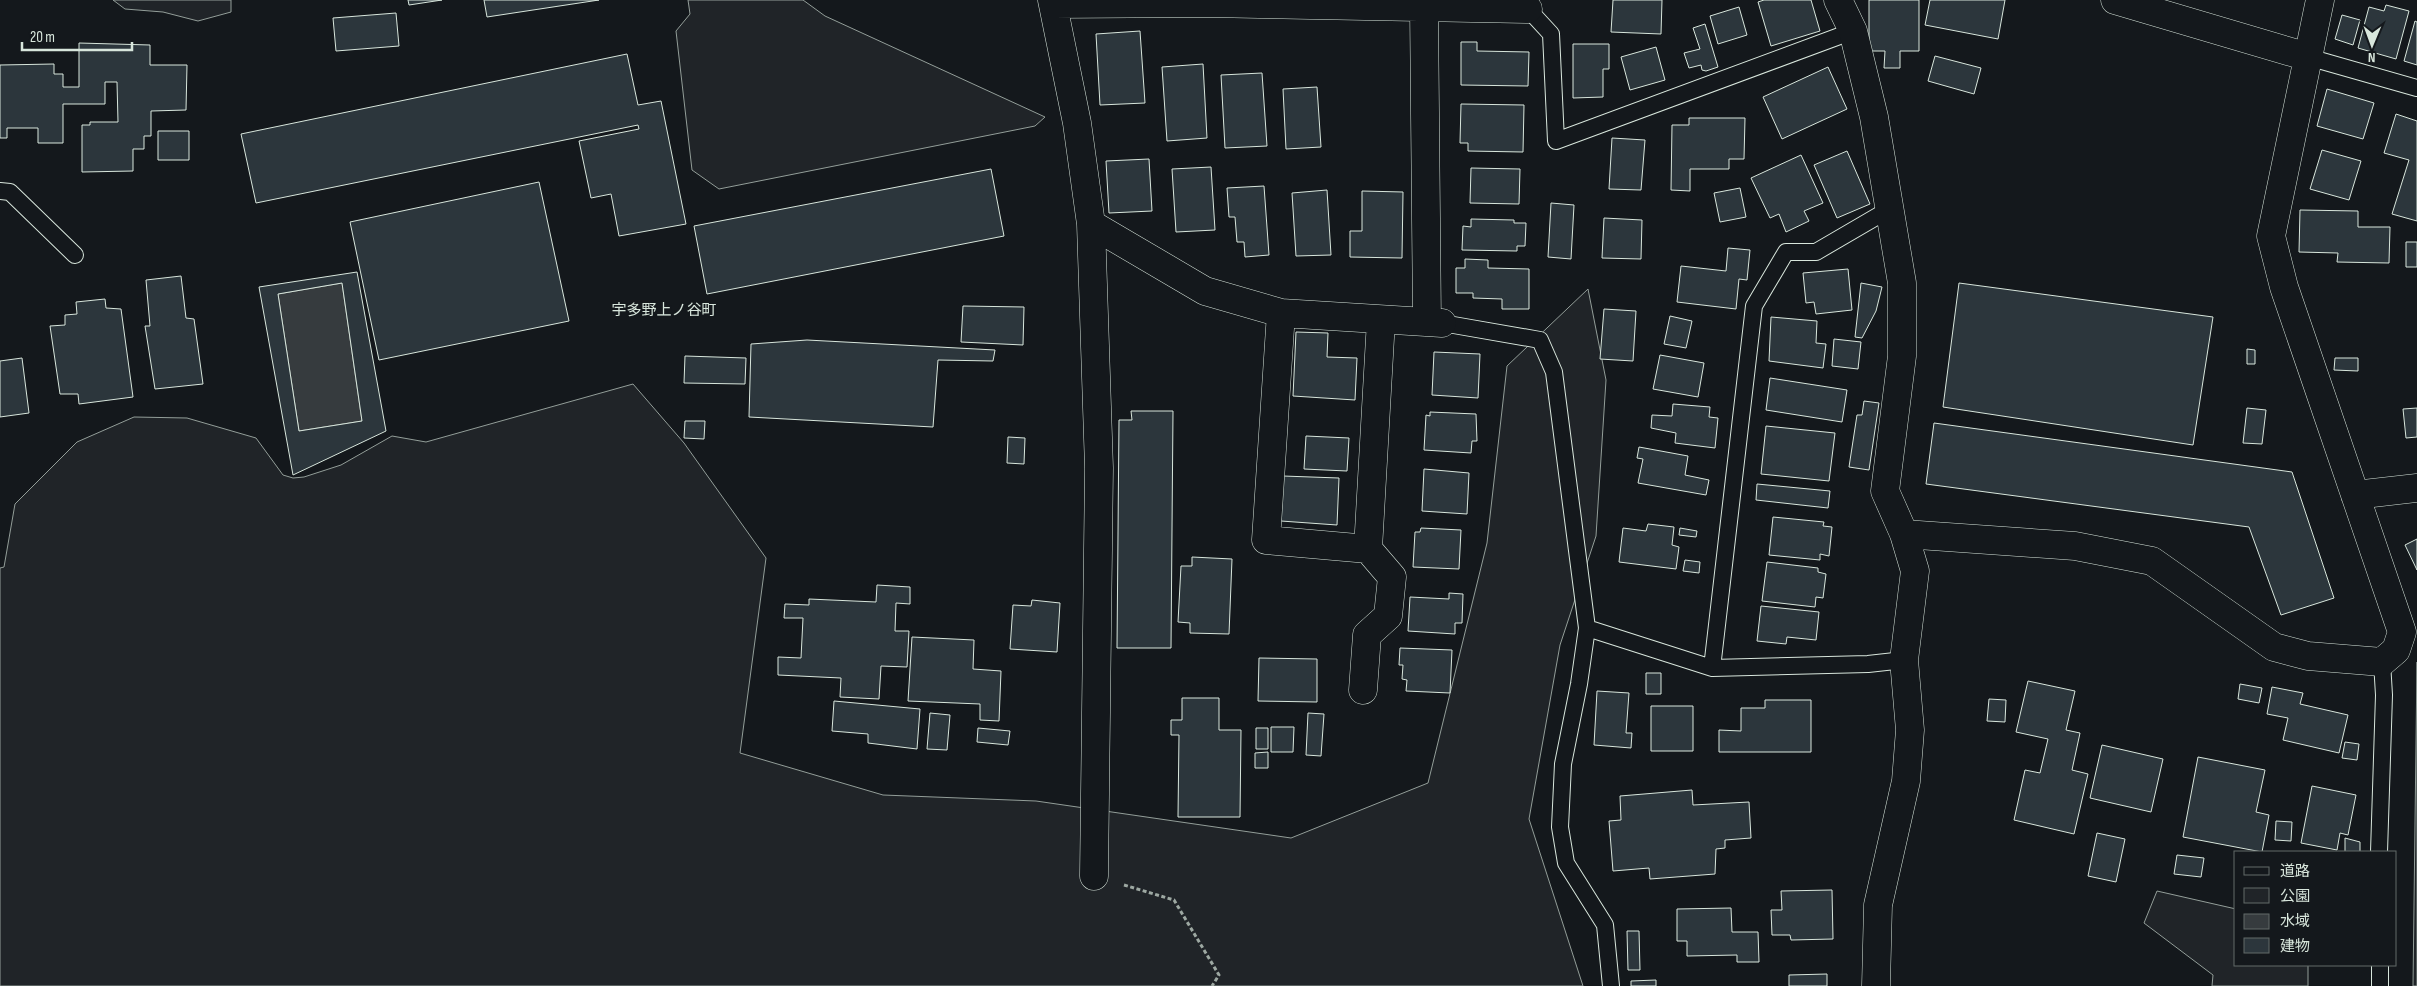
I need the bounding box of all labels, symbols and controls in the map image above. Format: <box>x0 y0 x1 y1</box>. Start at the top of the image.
scale bar <box>22 20 132 52</box>
north arrow <box>2347 20 2397 70</box>
text: 20 m <box>30 28 55 47</box>
text: N <box>2368 49 2376 66</box>
district label: 宇多野上ノ谷町 <box>611 301 717 320</box>
legend <box>2234 851 2397 966</box>
text: 道路 <box>2280 862 2310 881</box>
text: 公園 <box>2280 887 2310 906</box>
text: 水域 <box>2280 912 2310 931</box>
text: 建物 <box>2280 937 2310 956</box>

